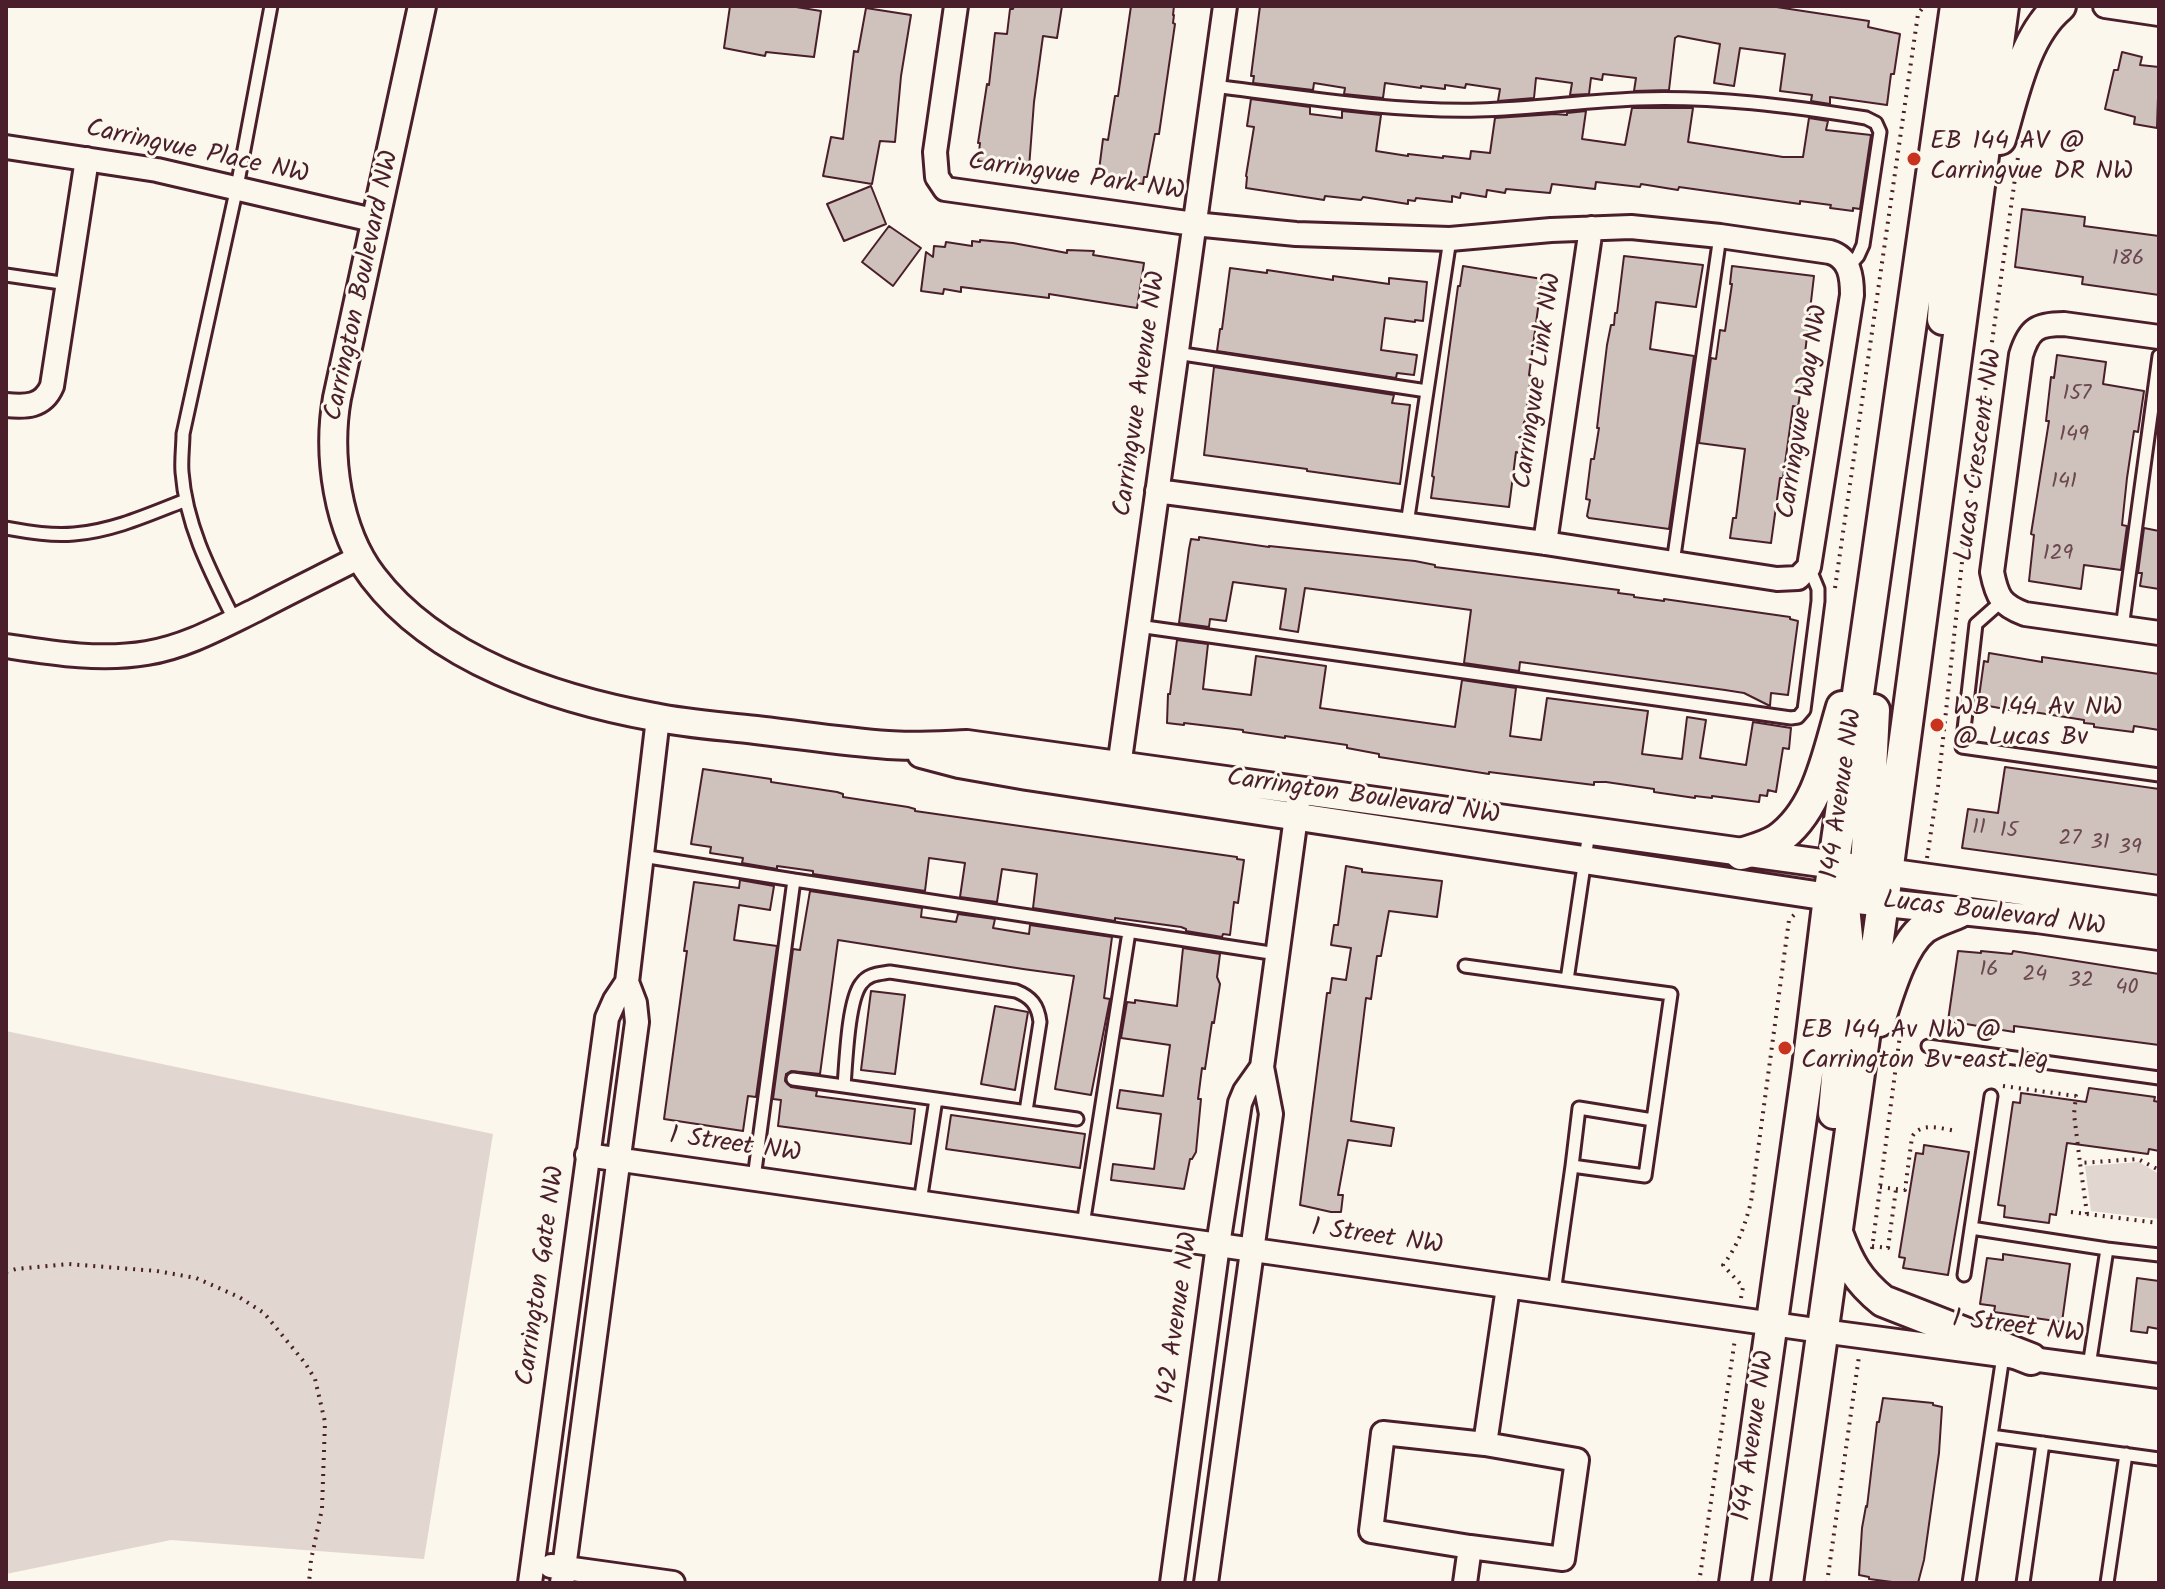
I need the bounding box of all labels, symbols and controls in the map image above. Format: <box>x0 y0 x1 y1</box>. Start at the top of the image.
street label: Carringvue Place NW <box>83 115 311 193</box>
place label: EB 144 AV @ Carringvue DR NW <box>1930 128 2133 190</box>
street label: Carrington Boulevard NW <box>320 148 408 424</box>
street label: Carringvue Park NW <box>966 148 1186 210</box>
marker: EB 144 AV @ Carringvue DR NW <box>1905 150 1923 168</box>
house number: 186 <box>2112 247 2144 273</box>
street label: Carringvue Avenue NW <box>1109 269 1175 519</box>
street label: Carringvue Link NW <box>1509 271 1571 491</box>
street label: Carringvue Way NW <box>1773 303 1837 521</box>
street label: Lucas Crescent NW <box>1951 347 2011 563</box>
house number: 157 <box>2063 382 2091 408</box>
house number: 149 <box>2059 423 2089 449</box>
house number: 141 <box>2051 470 2077 496</box>
house number: 129 <box>2043 542 2073 568</box>
place label: WB 144 Av NW @ Lucas Bv <box>1953 694 2123 756</box>
street label: 144 Avenue NW <box>1817 707 1871 881</box>
marker: WB 144 Av NW @ Lucas Bv <box>1928 716 1946 734</box>
street label: Carrington Boulevard NW <box>1224 764 1502 834</box>
house number: 11 <box>1972 816 1986 842</box>
house number: 15 <box>2000 819 2018 845</box>
house number: 27 <box>2059 827 2081 853</box>
house number: 31 <box>2090 831 2110 857</box>
house number: 39 <box>2118 836 2142 862</box>
street label: Lucas Boulevard NW <box>1881 887 2107 945</box>
house number: 16 <box>1979 958 1999 984</box>
house number: 24 <box>2023 963 2047 989</box>
house number: 32 <box>2068 969 2094 995</box>
house number: 40 <box>2115 976 2139 1002</box>
place label: EB 144 Av NW @ Carrington Bv east leg <box>1801 1017 2048 1078</box>
marker: EB 144 Av NW @ Carrington Bv east leg <box>1776 1039 1794 1057</box>
street label: 1 Street NW <box>667 1122 803 1172</box>
street label: Carrington Gate NW <box>512 1164 574 1388</box>
street label: 1 Street NW <box>1309 1214 1445 1264</box>
street label: 142 Avenue NW <box>1153 1230 1207 1406</box>
street label: 1 Street NW <box>1950 1305 2086 1353</box>
street label: 144 Avenue NW <box>1729 1349 1783 1523</box>

